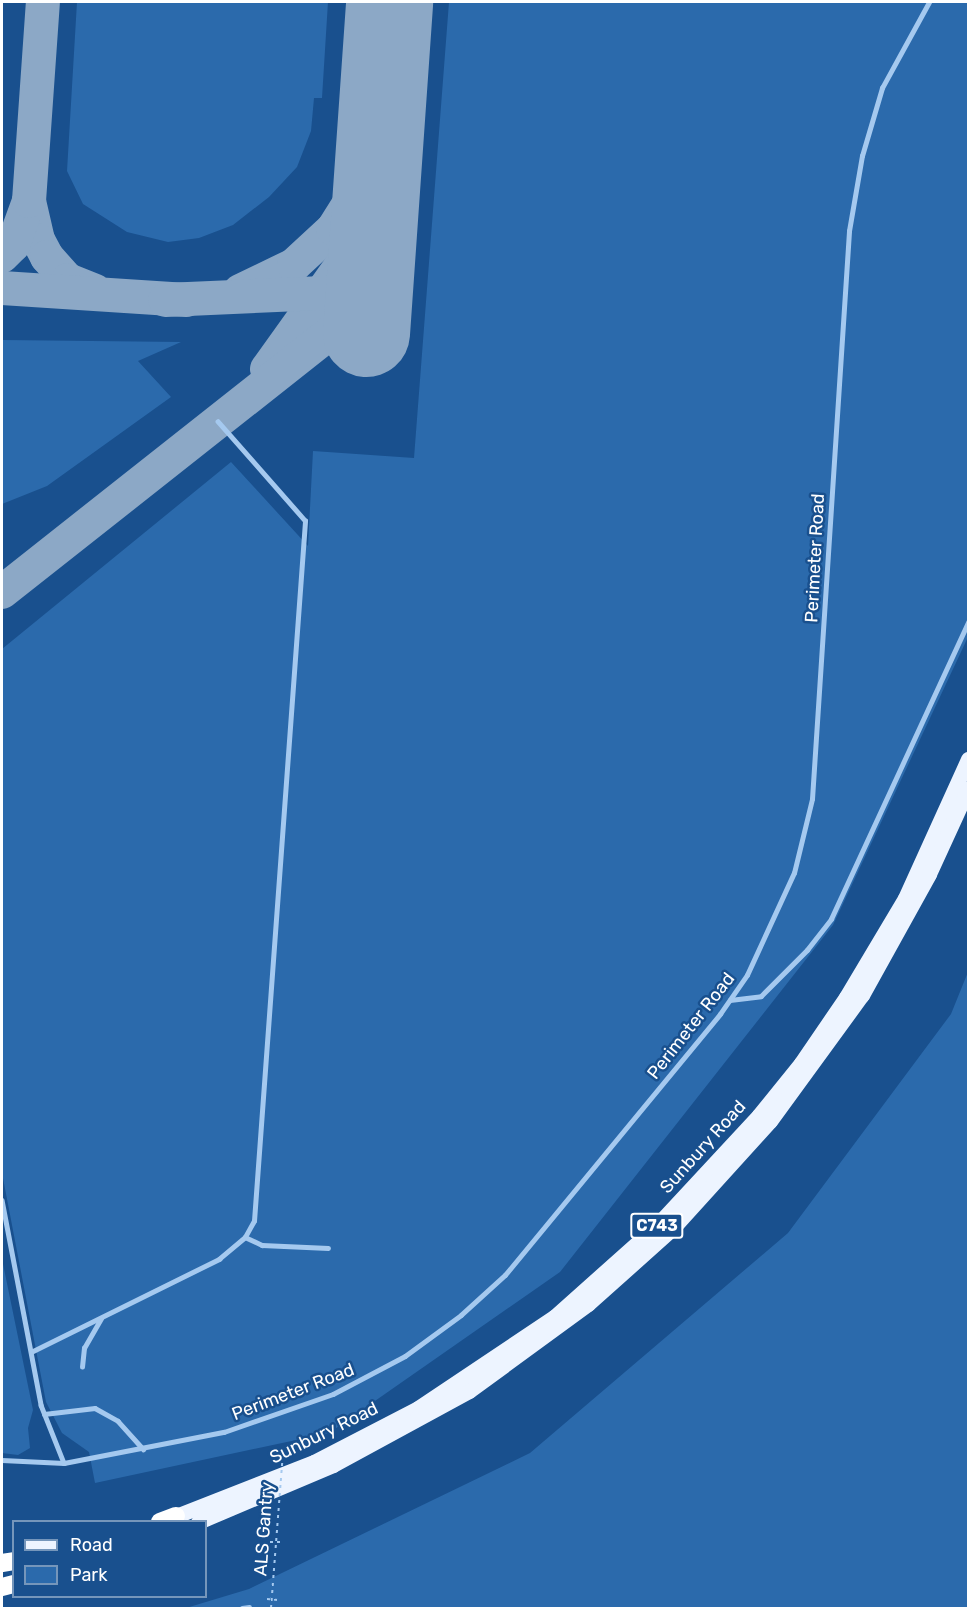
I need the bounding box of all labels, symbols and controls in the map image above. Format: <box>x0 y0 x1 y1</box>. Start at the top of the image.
street label: Perimeter Road <box>801 493 829 623</box>
street label: Perimeter Road <box>643 968 739 1084</box>
street label: Sunbury Road <box>655 1096 751 1198</box>
road number: C743 <box>630 1213 684 1239</box>
street label: Perimeter Road <box>229 1359 357 1425</box>
street label: Sunbury Road <box>266 1397 382 1469</box>
street label: ALS Gantry <box>250 1481 278 1577</box>
legend <box>12 1520 207 1598</box>
text: Road <box>70 1534 113 1556</box>
text: Park <box>70 1564 107 1586</box>

